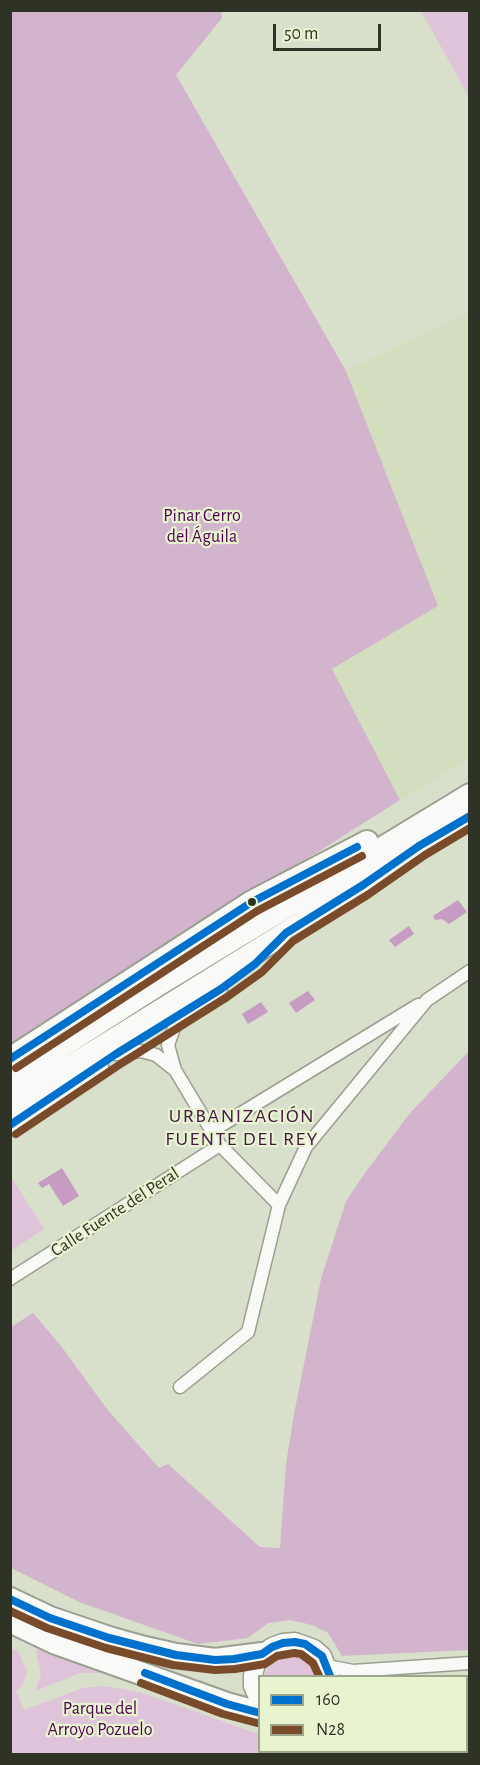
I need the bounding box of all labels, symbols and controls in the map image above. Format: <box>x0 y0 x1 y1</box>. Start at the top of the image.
scale bar <box>276 12 384 50</box>
text: 50 m <box>284 25 318 43</box>
park label: Pinar Cerro del Águila <box>163 505 241 548</box>
unlabelled marker <box>246 896 258 908</box>
district label: URBANIZACIÓN FUENTE DEL REY <box>165 1104 319 1151</box>
street label: Calle Fuente del Peral <box>47 1162 183 1262</box>
legend <box>258 1675 468 1753</box>
text: 160 <box>316 1691 340 1709</box>
park label: Parque del Arroyo Pozuelo <box>47 1698 153 1740</box>
text: N28 <box>316 1721 345 1739</box>

